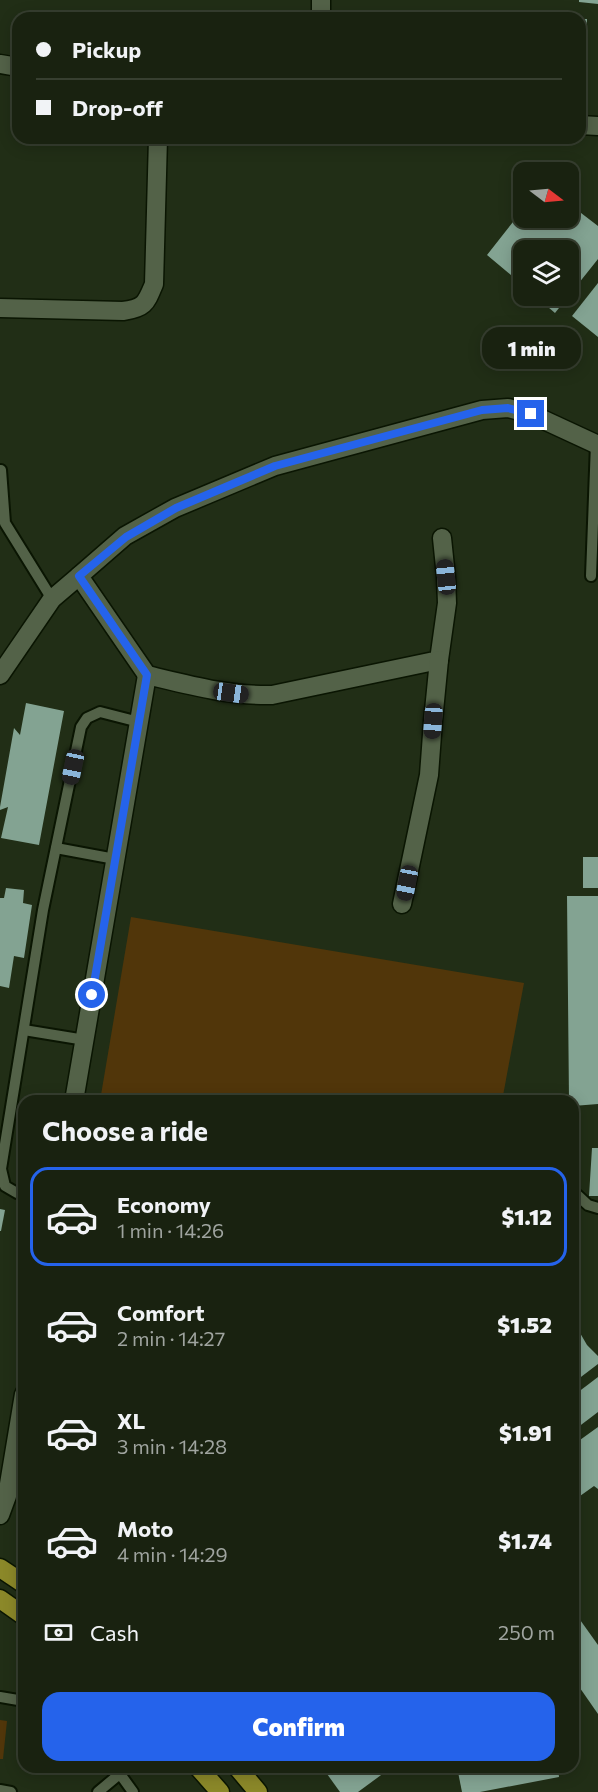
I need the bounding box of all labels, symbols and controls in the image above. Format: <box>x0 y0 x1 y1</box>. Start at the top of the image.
text: Pickup <box>72 36 141 63</box>
text: Drop-off <box>72 94 163 121</box>
north arrow <box>513 162 579 228</box>
map controls <box>513 162 579 306</box>
button: layers <box>513 240 579 306</box>
callout: 1 min <box>482 327 580 369</box>
text: 1 min <box>507 336 556 360</box>
route end <box>517 400 544 427</box>
car <box>435 558 457 596</box>
car <box>212 682 250 704</box>
car <box>423 702 443 740</box>
car <box>60 748 86 786</box>
car <box>395 864 419 902</box>
route start <box>78 981 105 1008</box>
text: Choose a ride <box>42 1114 208 1147</box>
icon: car <box>45 1190 99 1244</box>
text: Economy <box>117 1191 211 1218</box>
text: $1.12 <box>501 1203 552 1230</box>
text: 1 min · 14:26 <box>117 1218 224 1242</box>
icon: car <box>45 1298 99 1352</box>
text: Comfort <box>117 1299 205 1326</box>
text: $1.52 <box>497 1311 552 1338</box>
text: 2 min · 14:27 <box>117 1326 225 1350</box>
icon: car <box>45 1406 99 1460</box>
text: XL <box>117 1407 145 1434</box>
text: $1.91 <box>499 1419 552 1446</box>
text: 3 min · 14:28 <box>117 1434 227 1458</box>
icon: car <box>45 1514 99 1568</box>
text: Moto <box>117 1515 173 1542</box>
text: $1.74 <box>498 1527 552 1554</box>
text: 4 min · 14:29 <box>117 1542 228 1566</box>
icon: cash <box>42 1616 75 1649</box>
text: Cash <box>90 1619 139 1646</box>
text: 250 m <box>498 1620 555 1644</box>
button: Confirm <box>42 1692 555 1761</box>

